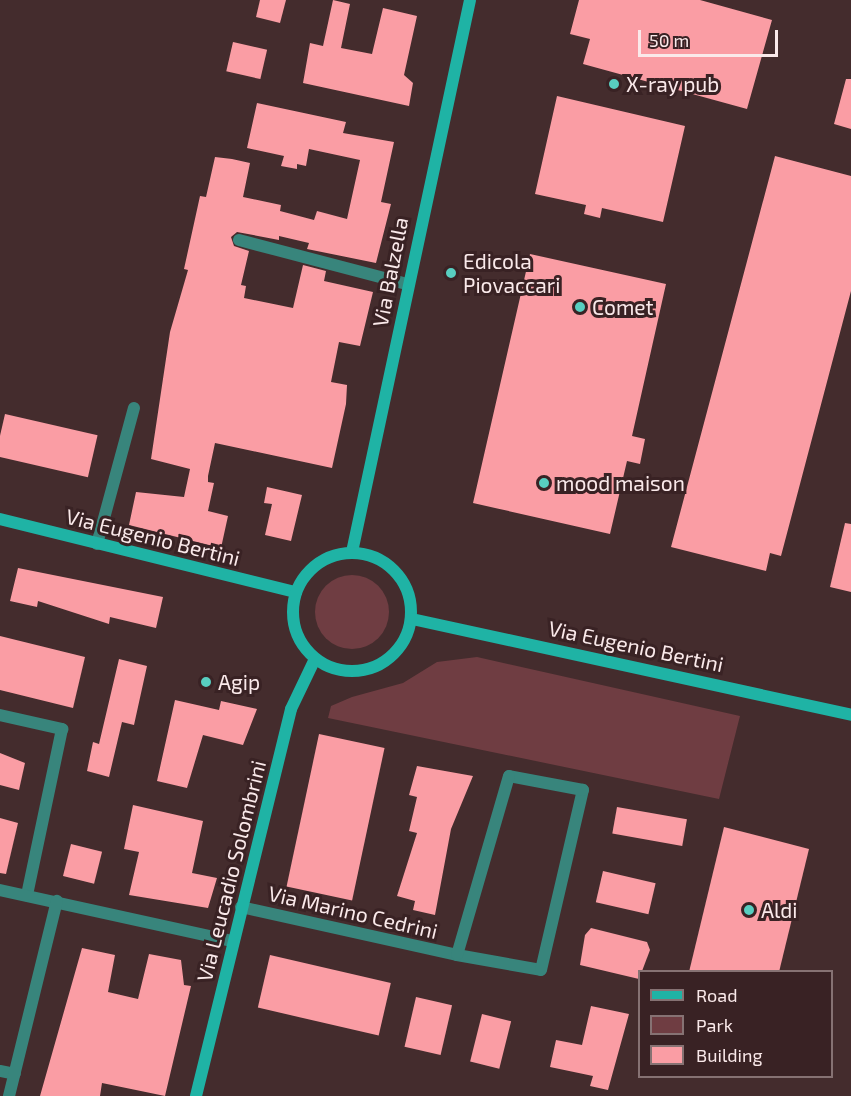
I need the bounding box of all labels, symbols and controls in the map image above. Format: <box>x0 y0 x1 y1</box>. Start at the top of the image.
scale bar <box>641 18 780 56</box>
text: 50 m <box>649 29 689 51</box>
place label: X-ray pub <box>626 71 720 97</box>
marker: X-ray pub <box>607 77 621 91</box>
street label: Via Balzella <box>367 215 413 329</box>
place label: Edicola Piovaccari <box>463 248 560 298</box>
marker: Edicola Piovaccari <box>444 266 458 280</box>
place label: Comet <box>592 294 654 320</box>
marker: Comet <box>573 300 587 314</box>
place label: mood maison <box>556 470 685 496</box>
marker: mood maison <box>537 476 551 490</box>
street label: Via Eugenio Bertini <box>63 503 243 571</box>
street label: Via Eugenio Bertini <box>546 615 726 677</box>
place label: Agip <box>218 669 260 695</box>
marker: Agip <box>199 675 213 689</box>
street label: Via Leucadio Solombrini <box>191 758 271 984</box>
street label: Via Marino Cedrini <box>266 880 440 944</box>
place label: Aldi <box>761 897 798 923</box>
marker: Aldi <box>742 903 756 917</box>
legend <box>638 970 833 1078</box>
text: Road <box>696 984 737 1006</box>
text: Park <box>696 1014 733 1036</box>
text: Building <box>696 1044 763 1066</box>

